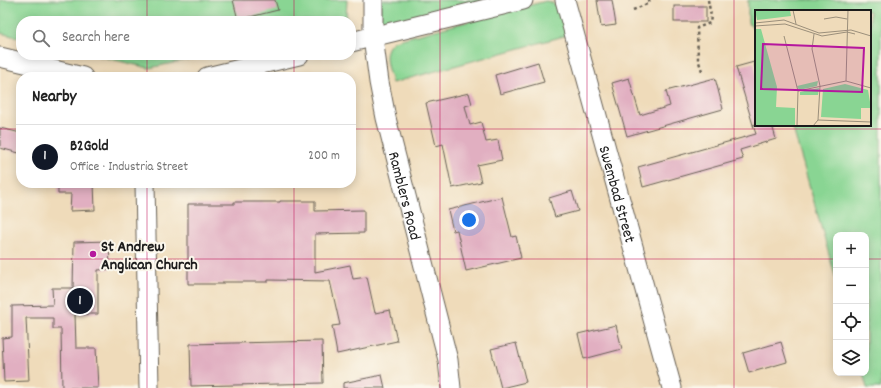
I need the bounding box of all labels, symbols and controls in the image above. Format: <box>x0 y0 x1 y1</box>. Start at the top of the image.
inset map <box>755 10 871 126</box>
search box <box>16 16 356 60</box>
icon: search <box>30 27 52 49</box>
text: Search here <box>62 27 130 49</box>
text: Nearby <box>32 86 76 110</box>
text: B2Gold <box>70 136 109 158</box>
street label: Swembad Street <box>592 143 640 246</box>
text: 1 <box>44 147 46 166</box>
text: 200 m <box>308 147 340 166</box>
street label: Ramblers Road <box>381 149 426 243</box>
text: Office · Industria Street <box>70 158 188 177</box>
your location <box>459 210 479 230</box>
map controls <box>833 232 869 376</box>
button: + <box>833 232 869 268</box>
place label: St Andrew Anglican Church <box>101 236 198 277</box>
marker: St Andrew Anglican Church <box>88 249 98 259</box>
button: − <box>833 268 869 304</box>
pin: 1 <box>67 286 93 316</box>
button: locate <box>833 304 869 340</box>
button: layers <box>833 340 869 376</box>

